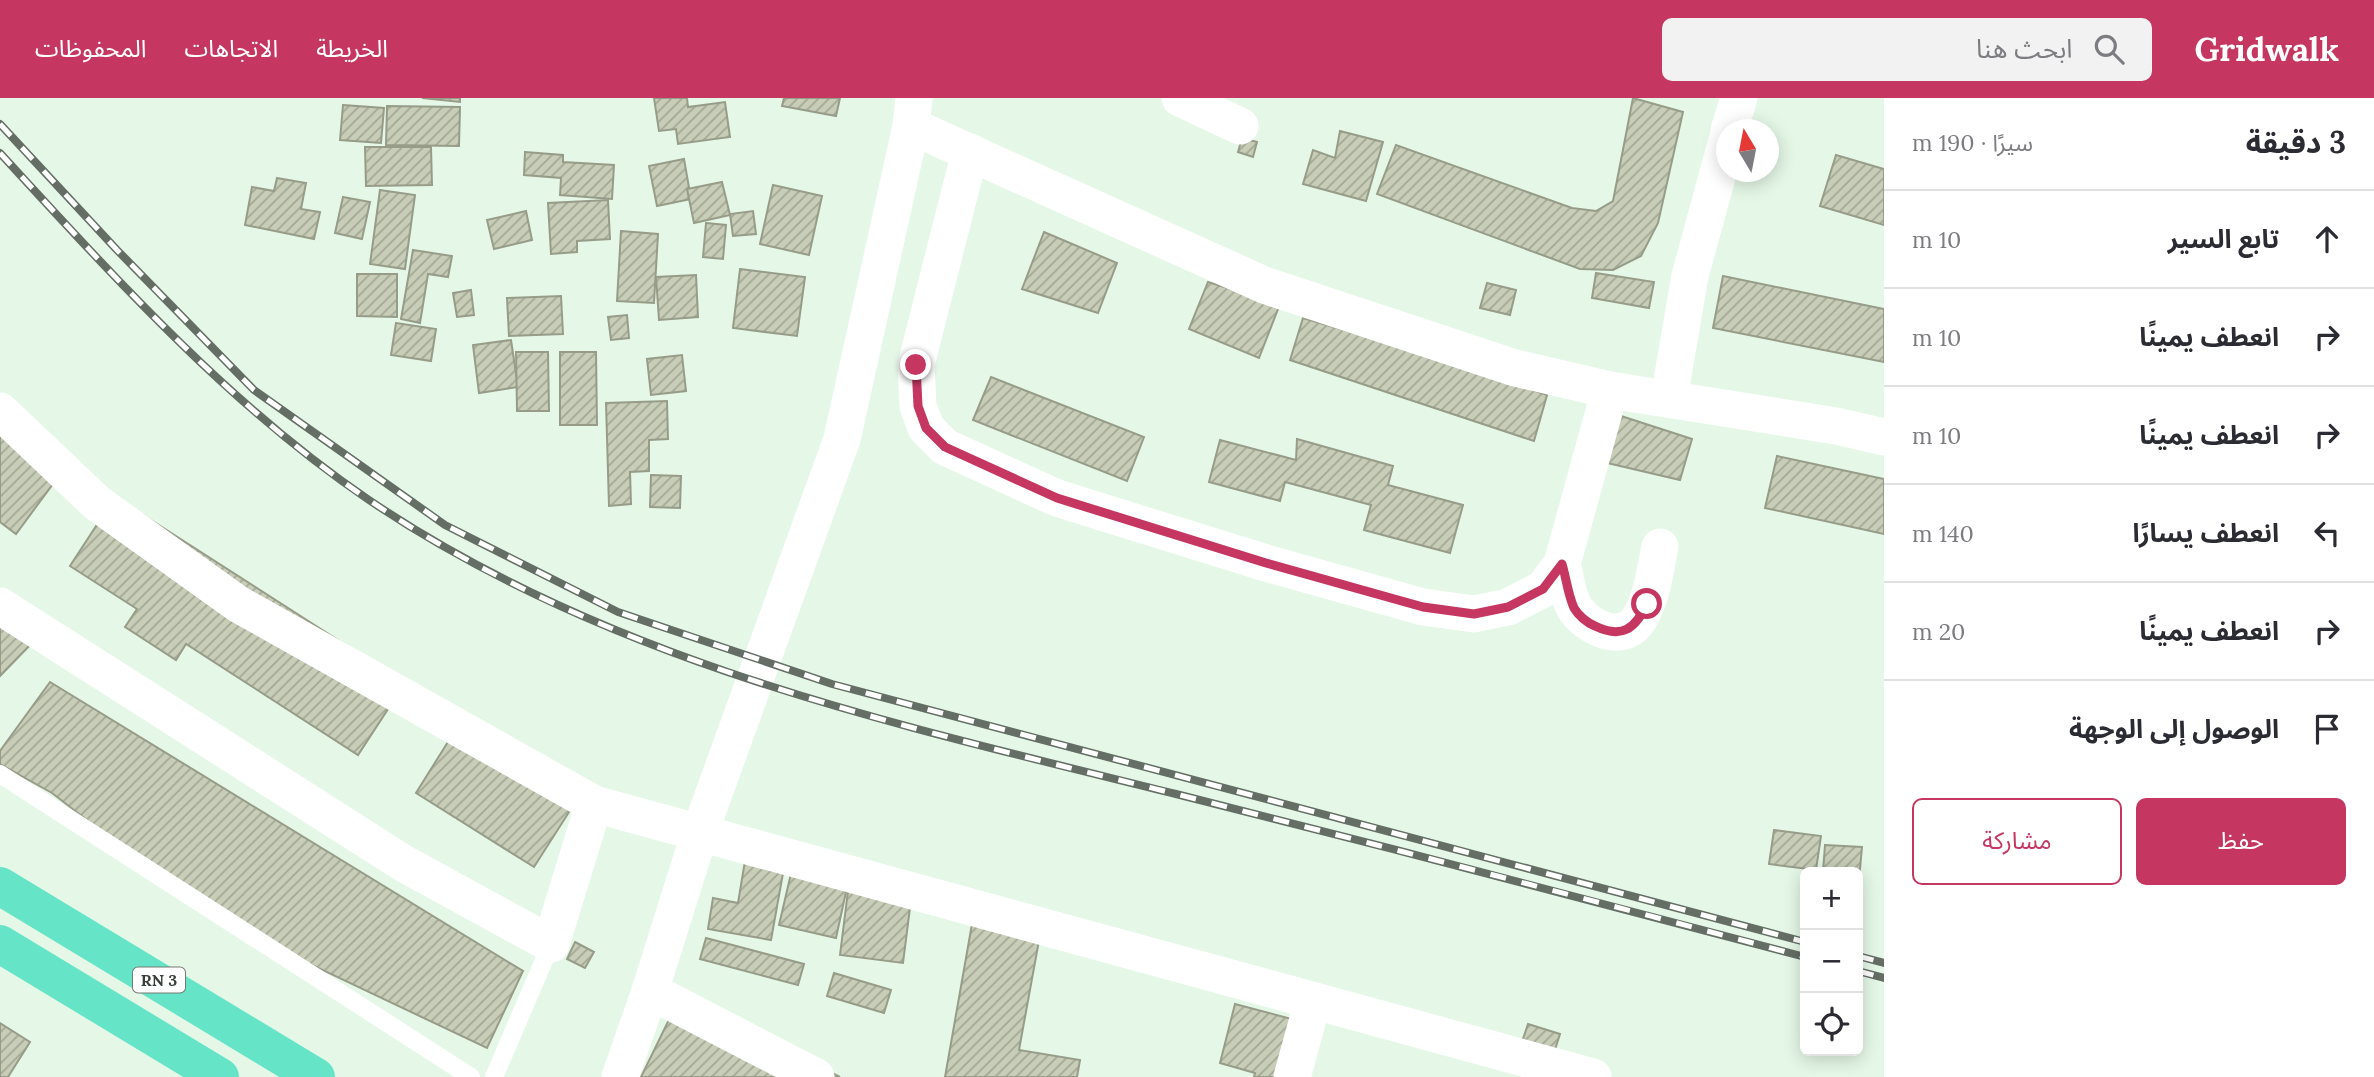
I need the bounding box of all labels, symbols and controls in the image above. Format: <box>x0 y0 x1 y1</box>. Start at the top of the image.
search box <box>1662 18 2152 81</box>
text: Gridwalk <box>2194 28 2339 70</box>
icon: search <box>2090 30 2128 68</box>
text: ابحث هنا <box>1976 32 2072 65</box>
text: المحفوظات <box>35 33 146 64</box>
text: الاتجاهات <box>184 33 278 64</box>
text: الخريطة <box>316 33 388 64</box>
north arrow <box>1716 119 1779 182</box>
text: 3 دقيقة <box>2246 123 2346 161</box>
text: سيرًا · 190 m <box>1912 128 2033 157</box>
icon: ahead <box>2308 220 2346 258</box>
text: تابع السير <box>2168 222 2279 255</box>
text: 10 m <box>1912 225 1961 254</box>
icon: right <box>2308 318 2346 356</box>
text: انعطف يمينًا <box>2139 320 2279 353</box>
text: 10 m <box>1912 323 1961 352</box>
route end <box>900 349 931 380</box>
icon: right <box>2308 416 2346 454</box>
text: انعطف يمينًا <box>2139 418 2279 451</box>
text: 10 m <box>1912 421 1961 450</box>
icon: left <box>2308 514 2346 552</box>
text: انعطف يسارًا <box>2132 516 2279 549</box>
text: 140 m <box>1912 519 1974 548</box>
route start <box>1631 588 1662 619</box>
icon: right <box>2308 612 2346 650</box>
text: انعطف يمينًا <box>2139 614 2279 647</box>
text: 20 m <box>1912 617 1965 646</box>
icon: arrive <box>2308 710 2346 748</box>
text: الوصول إلى الوجهة <box>2069 712 2279 745</box>
button: مشاركة <box>1912 798 2122 885</box>
button: حفظ <box>2136 798 2346 885</box>
map controls <box>1800 867 1863 1056</box>
button: + <box>1800 867 1863 930</box>
button: − <box>1800 930 1863 993</box>
road number: RN 3 <box>133 968 185 992</box>
button: locate <box>1800 993 1863 1056</box>

